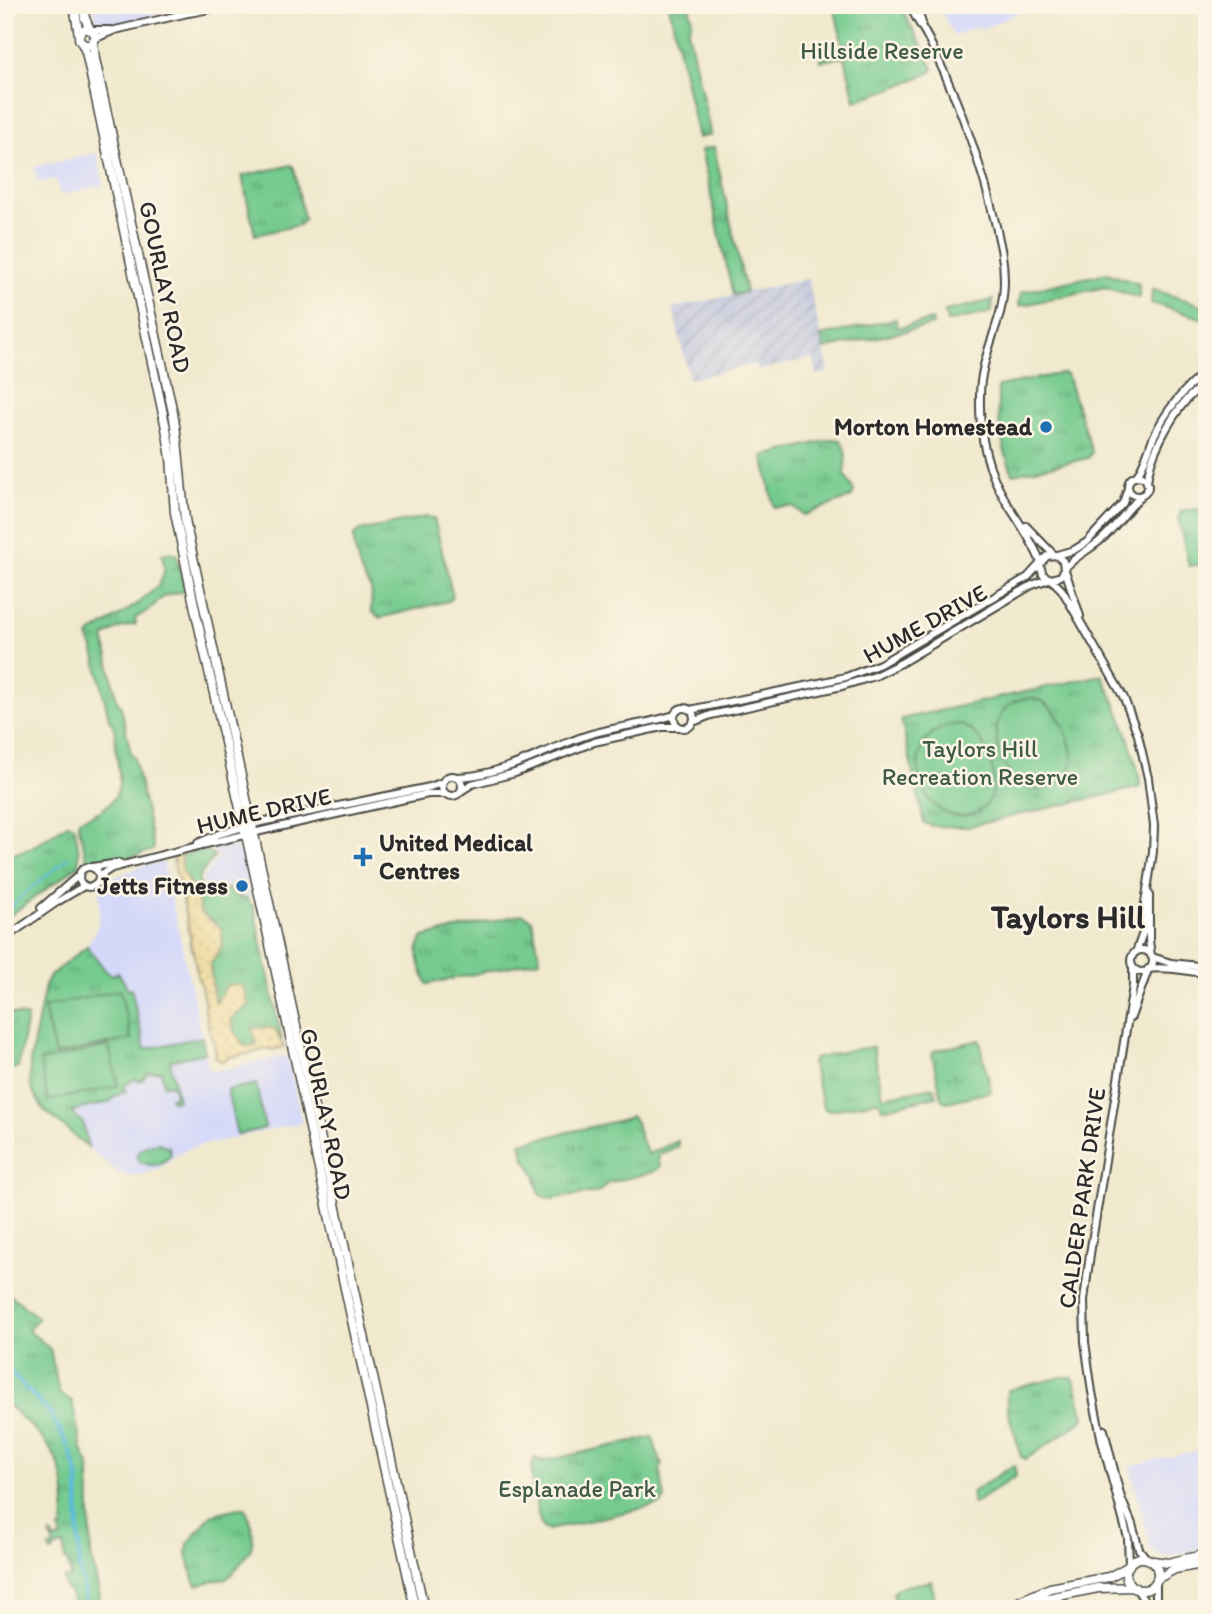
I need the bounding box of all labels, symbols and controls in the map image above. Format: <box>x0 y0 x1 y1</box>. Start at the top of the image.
park label: Hillside Reserve <box>800 36 964 65</box>
street label: GOURLAY ROAD <box>133 198 198 375</box>
place label: Morton Homestead <box>834 412 1033 441</box>
marker: Morton Homestead <box>1038 419 1054 435</box>
street label: HUME DRIVE <box>858 578 992 670</box>
park label: Taylors Hill Recreation Reserve <box>882 734 1078 791</box>
street label: HUME DRIVE <box>194 781 334 840</box>
place label: United Medical Centres <box>379 828 533 885</box>
marker: United Medical Centres <box>353 847 373 867</box>
place label: Jetts Fitness <box>97 871 228 900</box>
marker: Jetts Fitness <box>234 878 250 894</box>
district label: Taylors Hill <box>990 898 1146 936</box>
street label: GOURLAY ROAD <box>294 1025 359 1202</box>
street label: CALDER PARK DRIVE <box>1052 1085 1111 1310</box>
park label: Esplanade Park <box>498 1474 656 1503</box>

